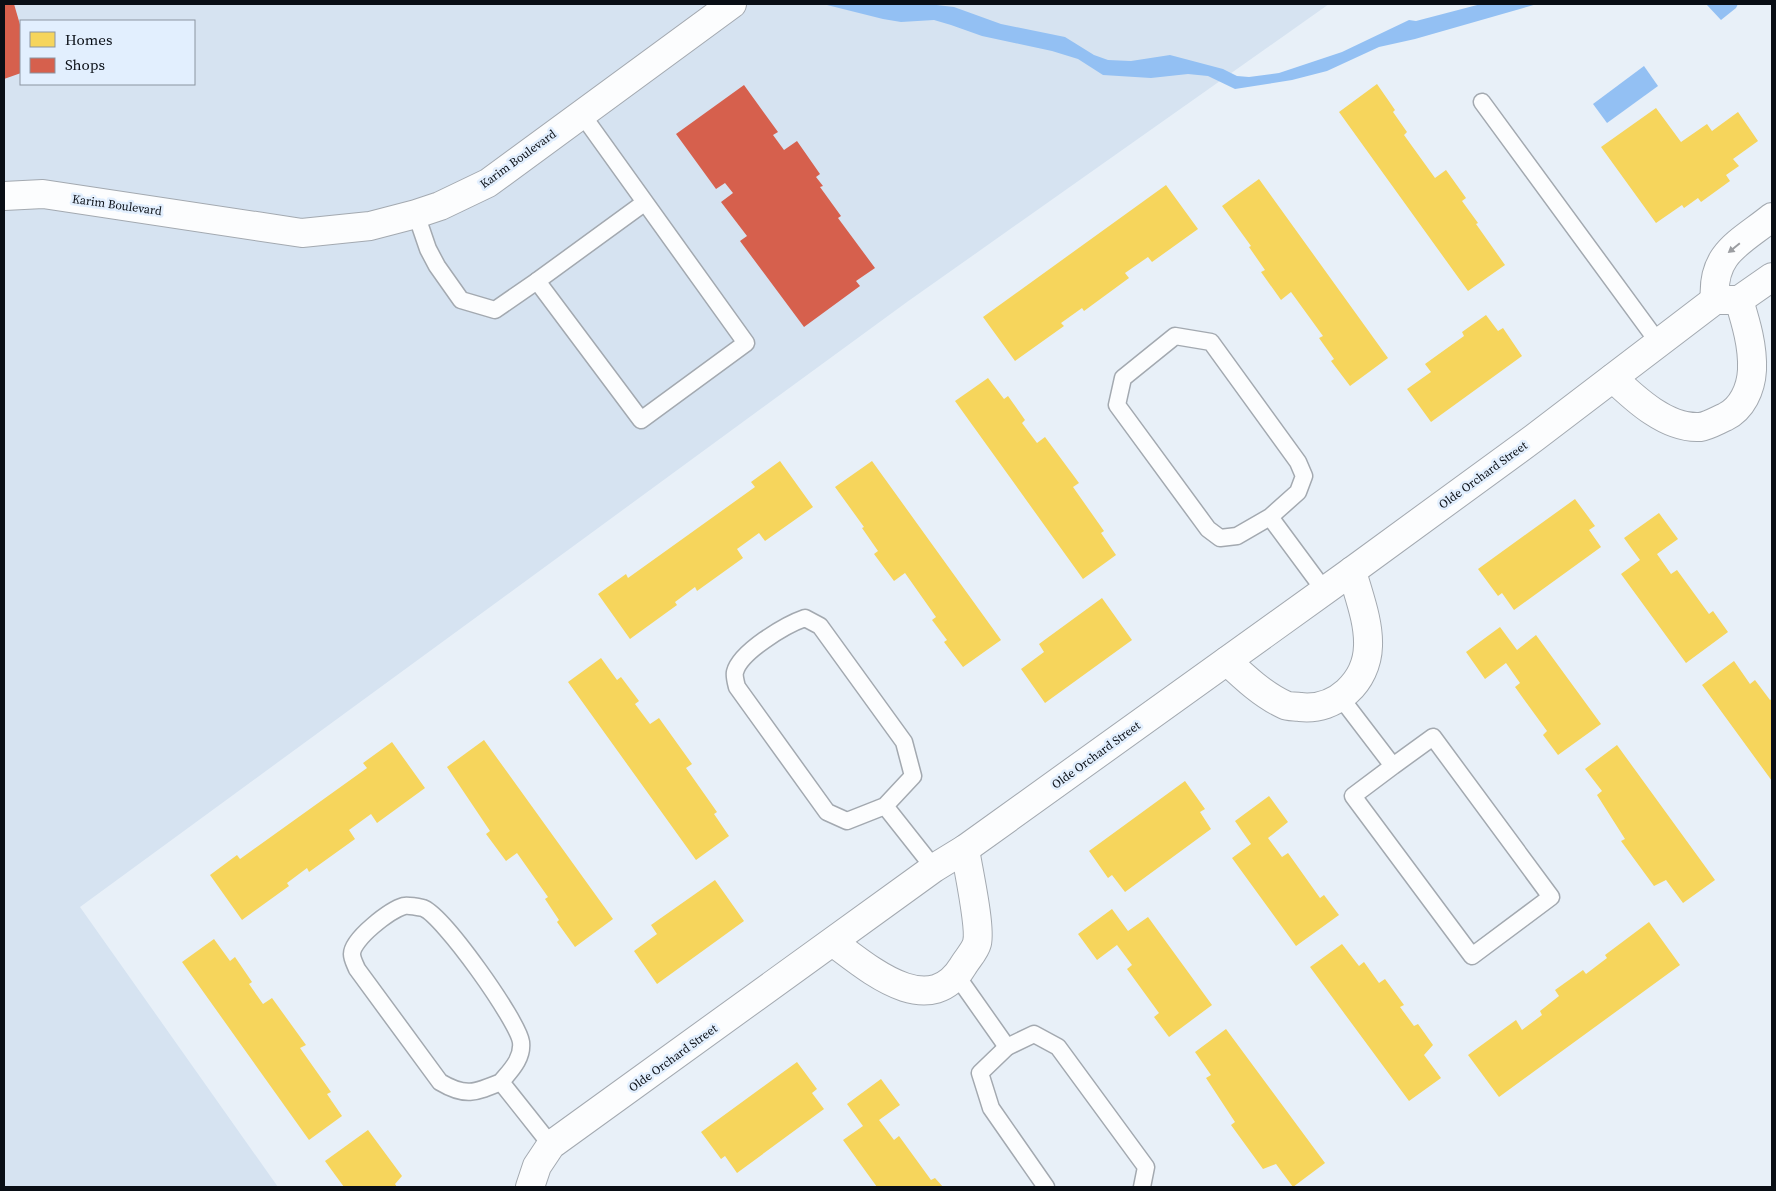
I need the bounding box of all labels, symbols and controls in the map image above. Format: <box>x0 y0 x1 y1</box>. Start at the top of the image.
legend <box>20 20 195 85</box>
text: Homes <box>65 29 112 50</box>
text: Shops <box>65 54 105 75</box>
street label: Karim Boulevard <box>477 126 559 192</box>
street label: Karim Boulevard <box>71 191 163 219</box>
one-way arrow <box>1728 242 1741 253</box>
street label: Olde Orchard Street <box>1436 437 1531 513</box>
street label: Olde Orchard Street <box>1049 717 1144 793</box>
street label: Olde Orchard Street <box>626 1020 721 1096</box>

